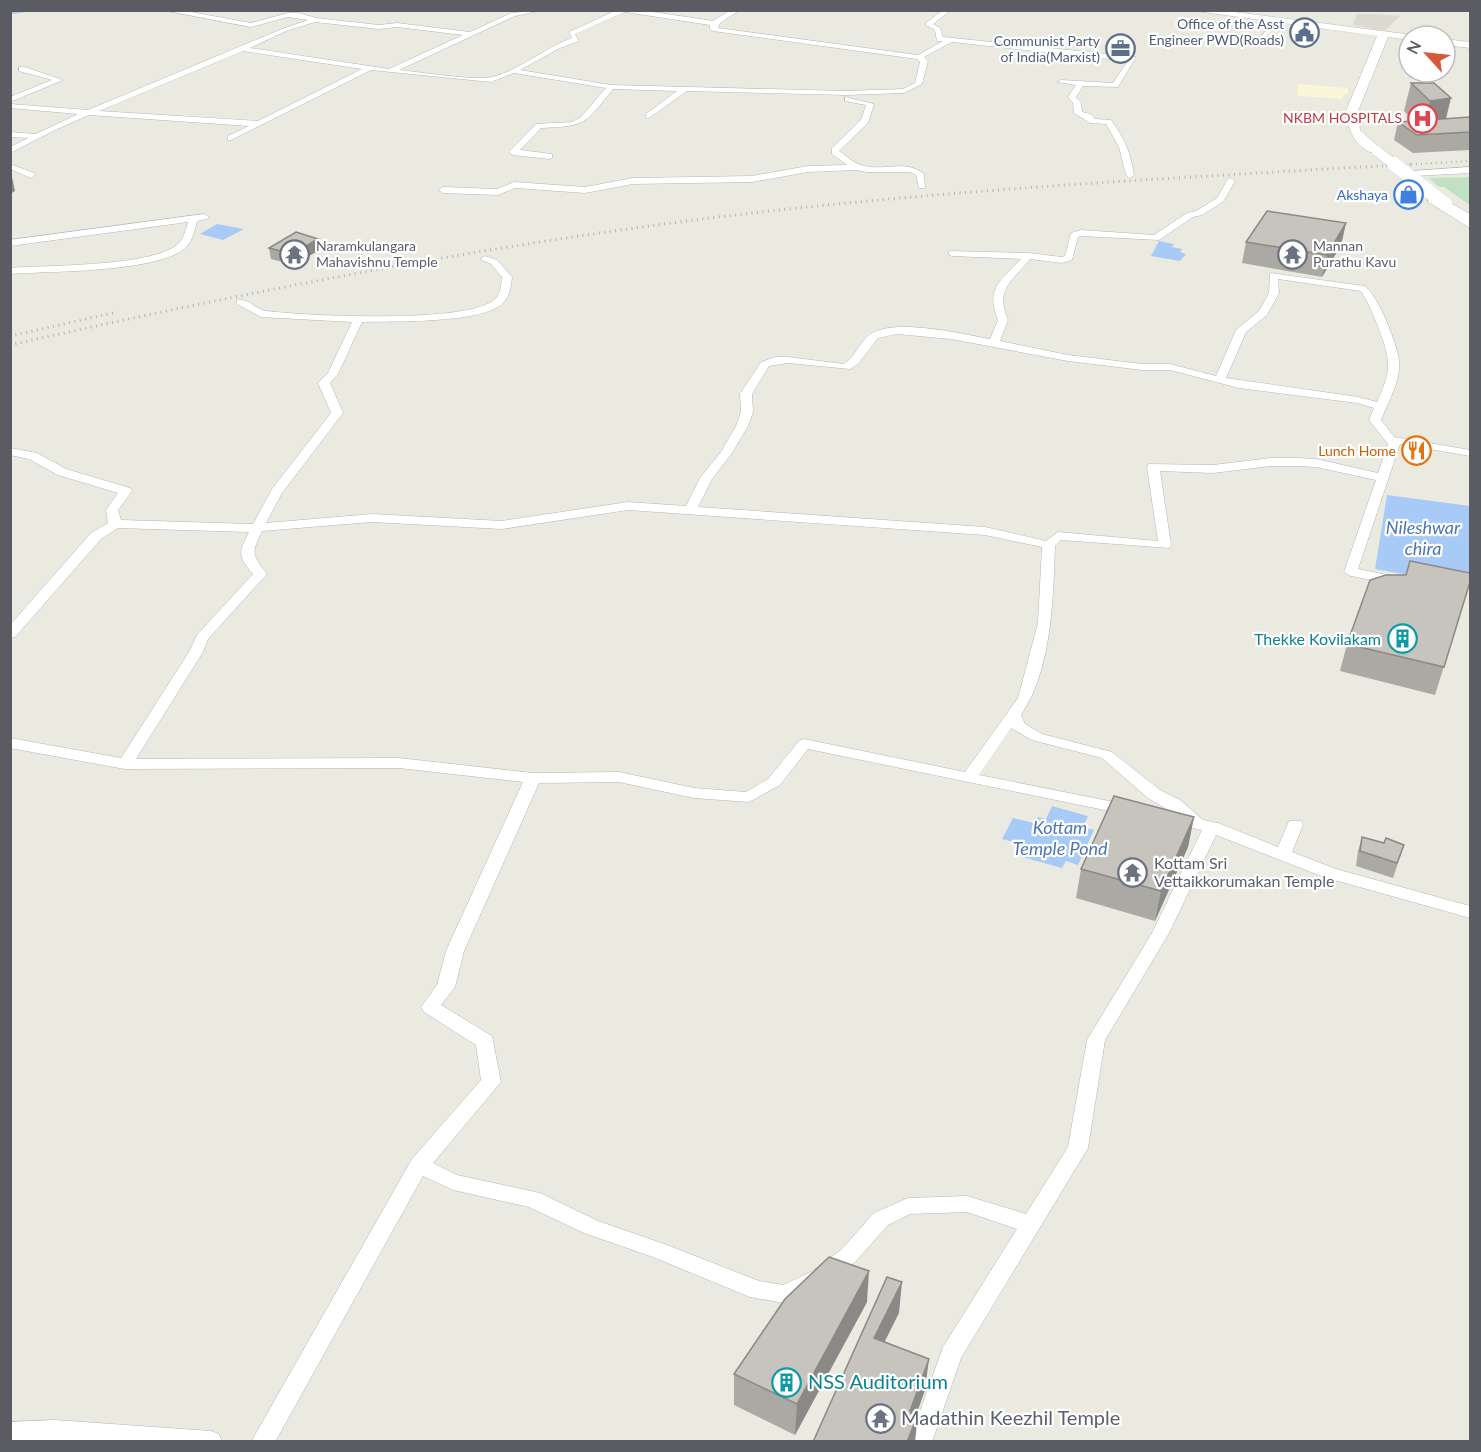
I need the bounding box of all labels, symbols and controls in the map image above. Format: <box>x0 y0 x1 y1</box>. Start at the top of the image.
place label: Office of the Asst Engineer PWD(Roads) <box>1149 15 1284 48</box>
public building icon: Office of the Asst Engineer PWD(Roads) <box>1289 16 1321 48</box>
north arrow <box>1397 24 1457 84</box>
place label: Communist Party of India(Marxist) <box>994 32 1101 65</box>
office icon: Communist Party of India(Marxist) <box>1105 33 1137 65</box>
text: N <box>1402 37 1424 57</box>
hospital icon: NKBM HOSPITALS <box>1407 102 1439 134</box>
place label: NKBM HOSPITALS <box>1283 109 1402 126</box>
shop icon: Akshaya <box>1393 179 1425 211</box>
place label: Akshaya <box>1337 186 1388 203</box>
place label: Naramkulangara Mahavishnu Temple <box>316 237 438 270</box>
place label: Mannan Purathu Kavu <box>1313 237 1396 270</box>
temple icon: Naramkulangara Mahavishnu Temple <box>279 238 311 270</box>
temple icon: Mannan Purathu Kavu <box>1276 238 1308 270</box>
restaurant icon: Lunch Home <box>1401 435 1433 467</box>
place label: Lunch Home <box>1318 442 1396 459</box>
water label: Nileshwar chira <box>1386 516 1461 559</box>
building icon: Thekke Kovilakam <box>1386 623 1418 655</box>
place label: Thekke Kovilakam <box>1254 629 1381 648</box>
water label: Kottam Temple Pond <box>1012 816 1108 859</box>
place label: Kottam Sri Vettaikkorumakan Temple <box>1154 853 1334 890</box>
temple icon: Kottam Sri Vettaikkorumakan Temple <box>1117 856 1149 888</box>
building icon: NSS Auditorium <box>771 1366 803 1398</box>
place label: NSS Auditorium <box>808 1369 948 1393</box>
temple icon: Madathin Keezhil Temple <box>864 1402 896 1434</box>
place label: Madathin Keezhil Temple <box>901 1405 1120 1429</box>

